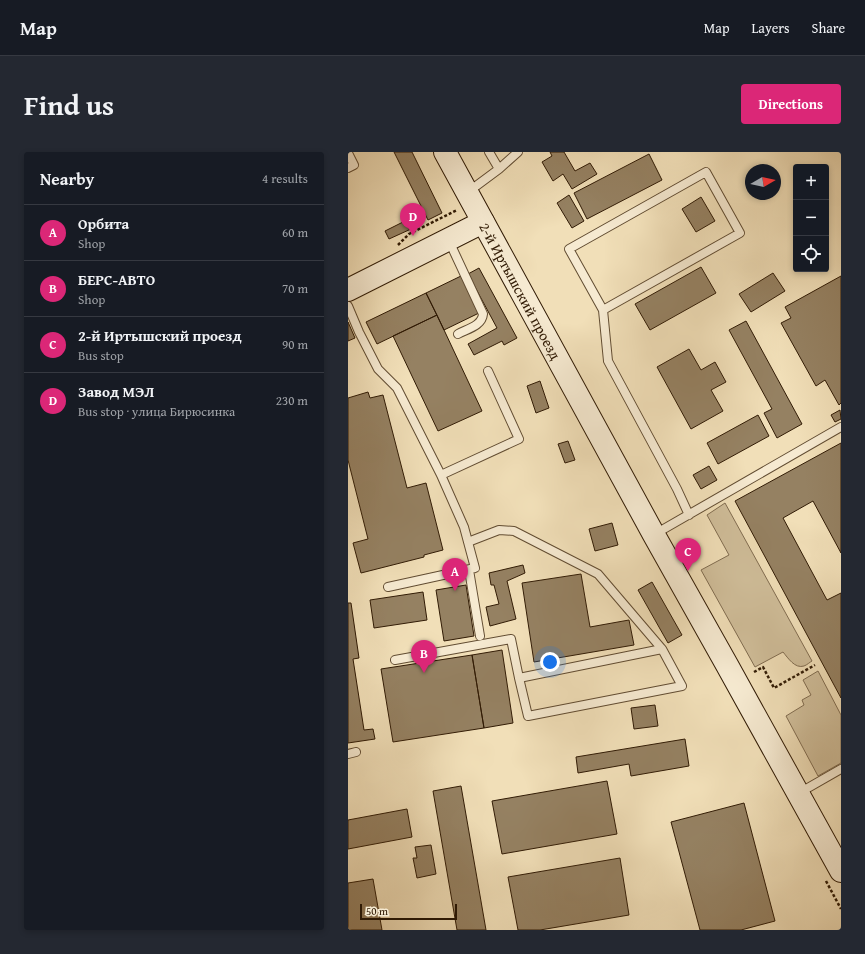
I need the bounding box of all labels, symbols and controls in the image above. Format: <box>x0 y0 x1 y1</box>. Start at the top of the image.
text: Map <box>20 14 57 42</box>
text: Map <box>704 18 730 38</box>
text: Layers <box>752 18 790 38</box>
text: Share <box>812 18 845 38</box>
text: Find us <box>24 84 114 125</box>
button: Directions <box>741 84 841 124</box>
north arrow <box>745 164 781 200</box>
map controls <box>793 164 829 272</box>
button: + <box>793 164 829 200</box>
text: Nearby <box>40 166 94 191</box>
text: 4 results <box>262 169 308 188</box>
button: − <box>793 200 829 236</box>
pin: D <box>400 203 426 236</box>
text: Орбита <box>78 213 129 234</box>
street label: 2-й Иртышский проезд <box>475 218 567 363</box>
text: A <box>49 223 57 242</box>
text: 60 m <box>282 223 308 242</box>
text: Shop <box>78 234 105 253</box>
button: locate <box>793 236 829 272</box>
text: БЕРС-АВТО <box>78 269 155 290</box>
text: B <box>49 279 57 298</box>
text: 70 m <box>282 279 308 298</box>
text: Shop <box>78 290 105 309</box>
text: 2-й Иртышский проезд <box>78 325 242 346</box>
text: C <box>49 335 57 354</box>
text: 90 m <box>282 335 308 354</box>
text: Bus stop <box>78 346 124 365</box>
text: Завод МЭЛ <box>78 381 154 402</box>
text: D <box>49 391 57 410</box>
text: 230 m <box>276 391 308 410</box>
text: Bus stop · улица Бирюсинка <box>78 402 235 421</box>
pin: C <box>675 538 701 571</box>
pin: A <box>442 558 468 591</box>
pin: B <box>411 640 437 673</box>
your location <box>540 652 560 672</box>
scale bar <box>360 902 457 921</box>
text: 50 m <box>366 903 388 919</box>

